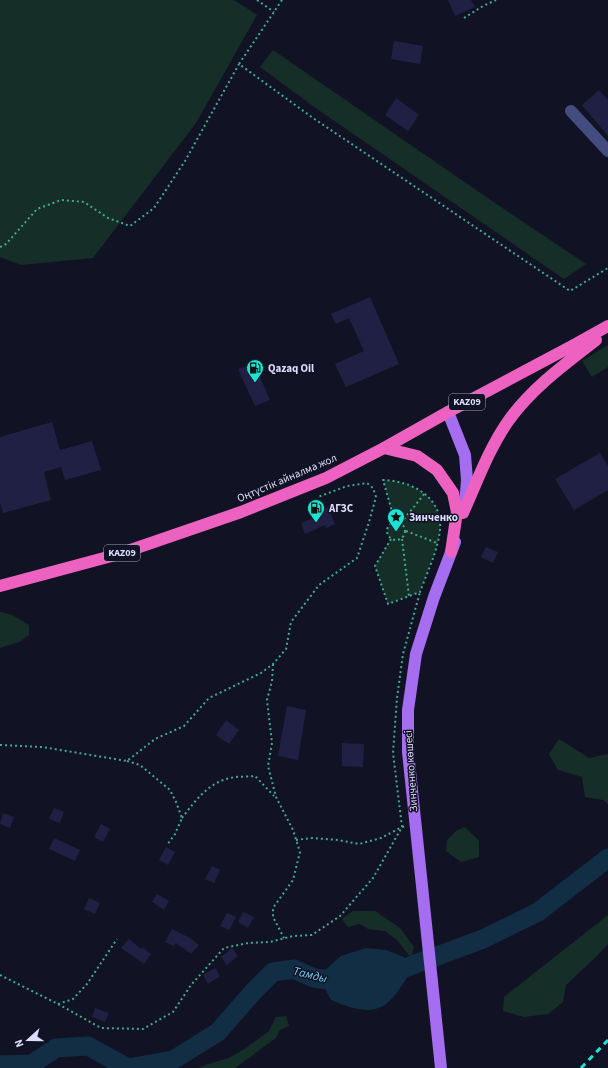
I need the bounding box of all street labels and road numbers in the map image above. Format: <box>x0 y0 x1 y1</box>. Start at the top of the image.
road number: KAZ09 <box>449 394 485 410</box>
street label: Оңтүстік айналма жол <box>235 450 339 506</box>
road number: KAZ09 <box>104 545 140 561</box>
street label: Зинченко көшесі <box>401 730 421 812</box>

